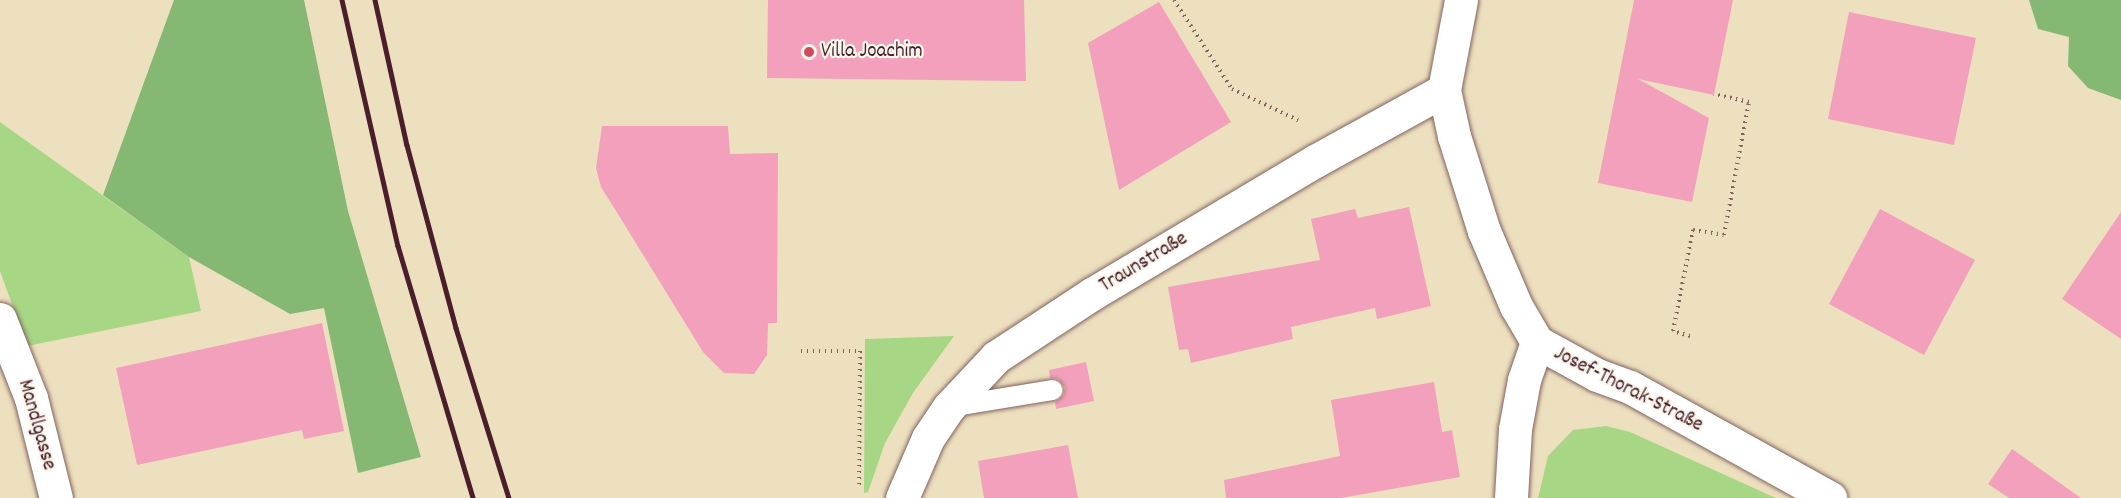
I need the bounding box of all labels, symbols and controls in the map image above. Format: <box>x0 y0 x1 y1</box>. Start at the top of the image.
place label: Villa Joachim <box>821 39 923 65</box>
marker: Villa Joachim <box>802 45 816 59</box>
street label: Traunstraße <box>1095 227 1193 299</box>
street label: Josef-Thorak-Straße <box>1549 341 1707 439</box>
street label: Mandlgasse <box>11 377 61 473</box>

